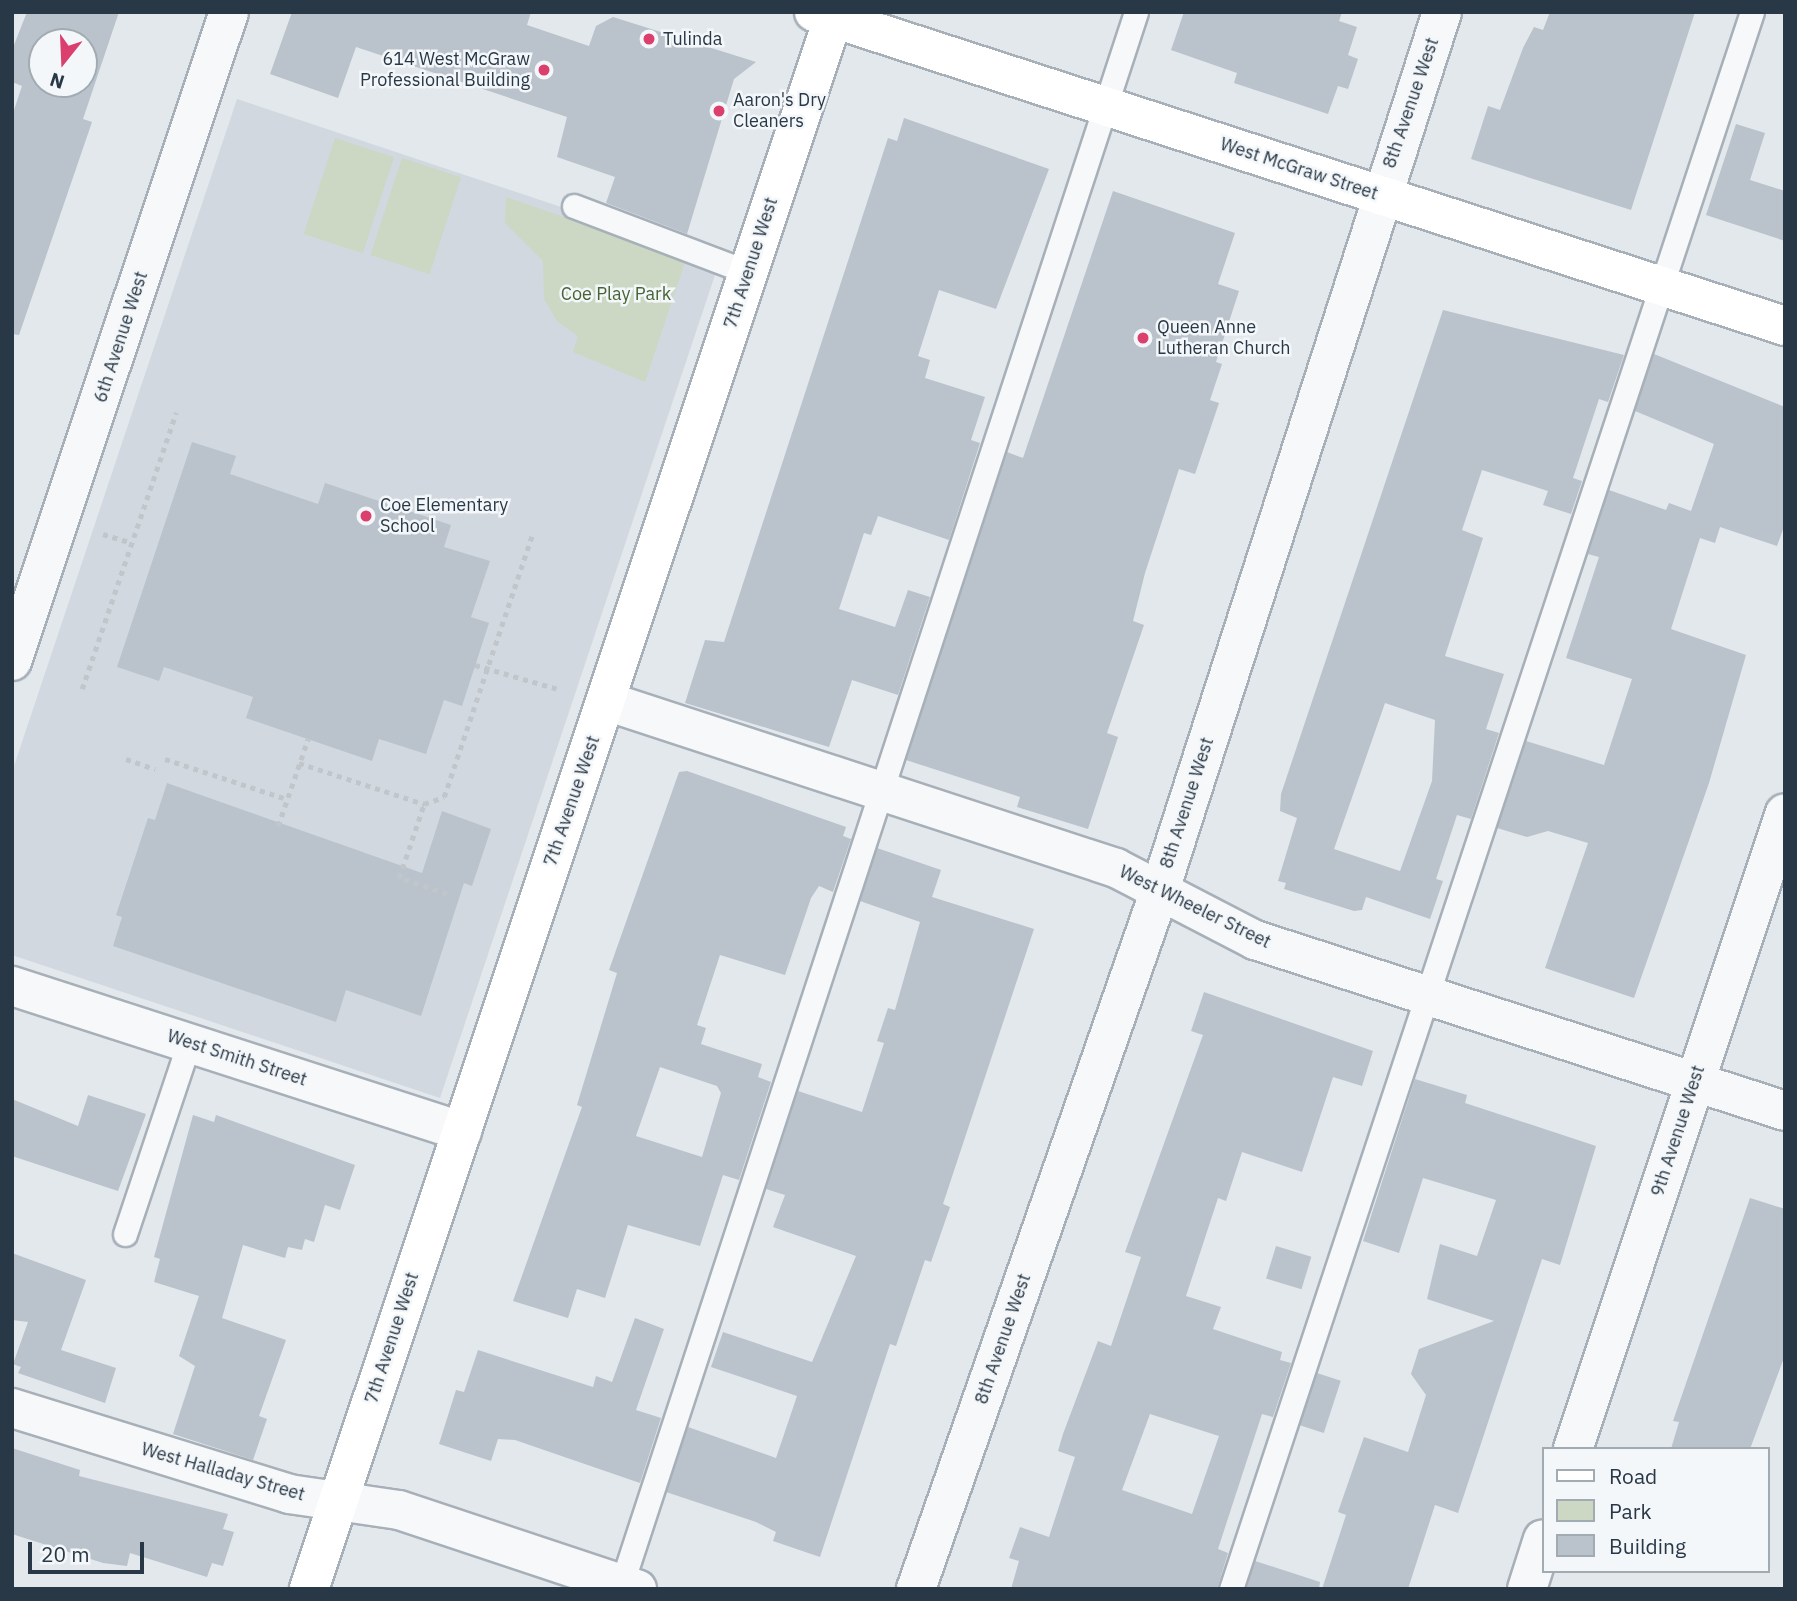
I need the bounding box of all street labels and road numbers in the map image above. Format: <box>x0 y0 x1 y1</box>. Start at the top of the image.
street label: 8th Avenue West <box>1379 35 1443 171</box>
street label: West McGraw Street <box>1217 133 1381 205</box>
street label: 7th Avenue West <box>720 195 782 331</box>
street label: 6th Avenue West <box>90 269 152 405</box>
street label: 7th Avenue West <box>540 733 604 869</box>
street label: 8th Avenue West <box>1156 735 1218 871</box>
street label: West Wheeler Street <box>1116 861 1274 953</box>
street label: West Smith Street <box>164 1025 310 1091</box>
street label: 9th Avenue West <box>1647 1063 1709 1199</box>
street label: 7th Avenue West <box>361 1270 423 1406</box>
street label: 8th Avenue West <box>971 1271 1035 1407</box>
street label: West Halladay Street <box>139 1438 307 1506</box>

